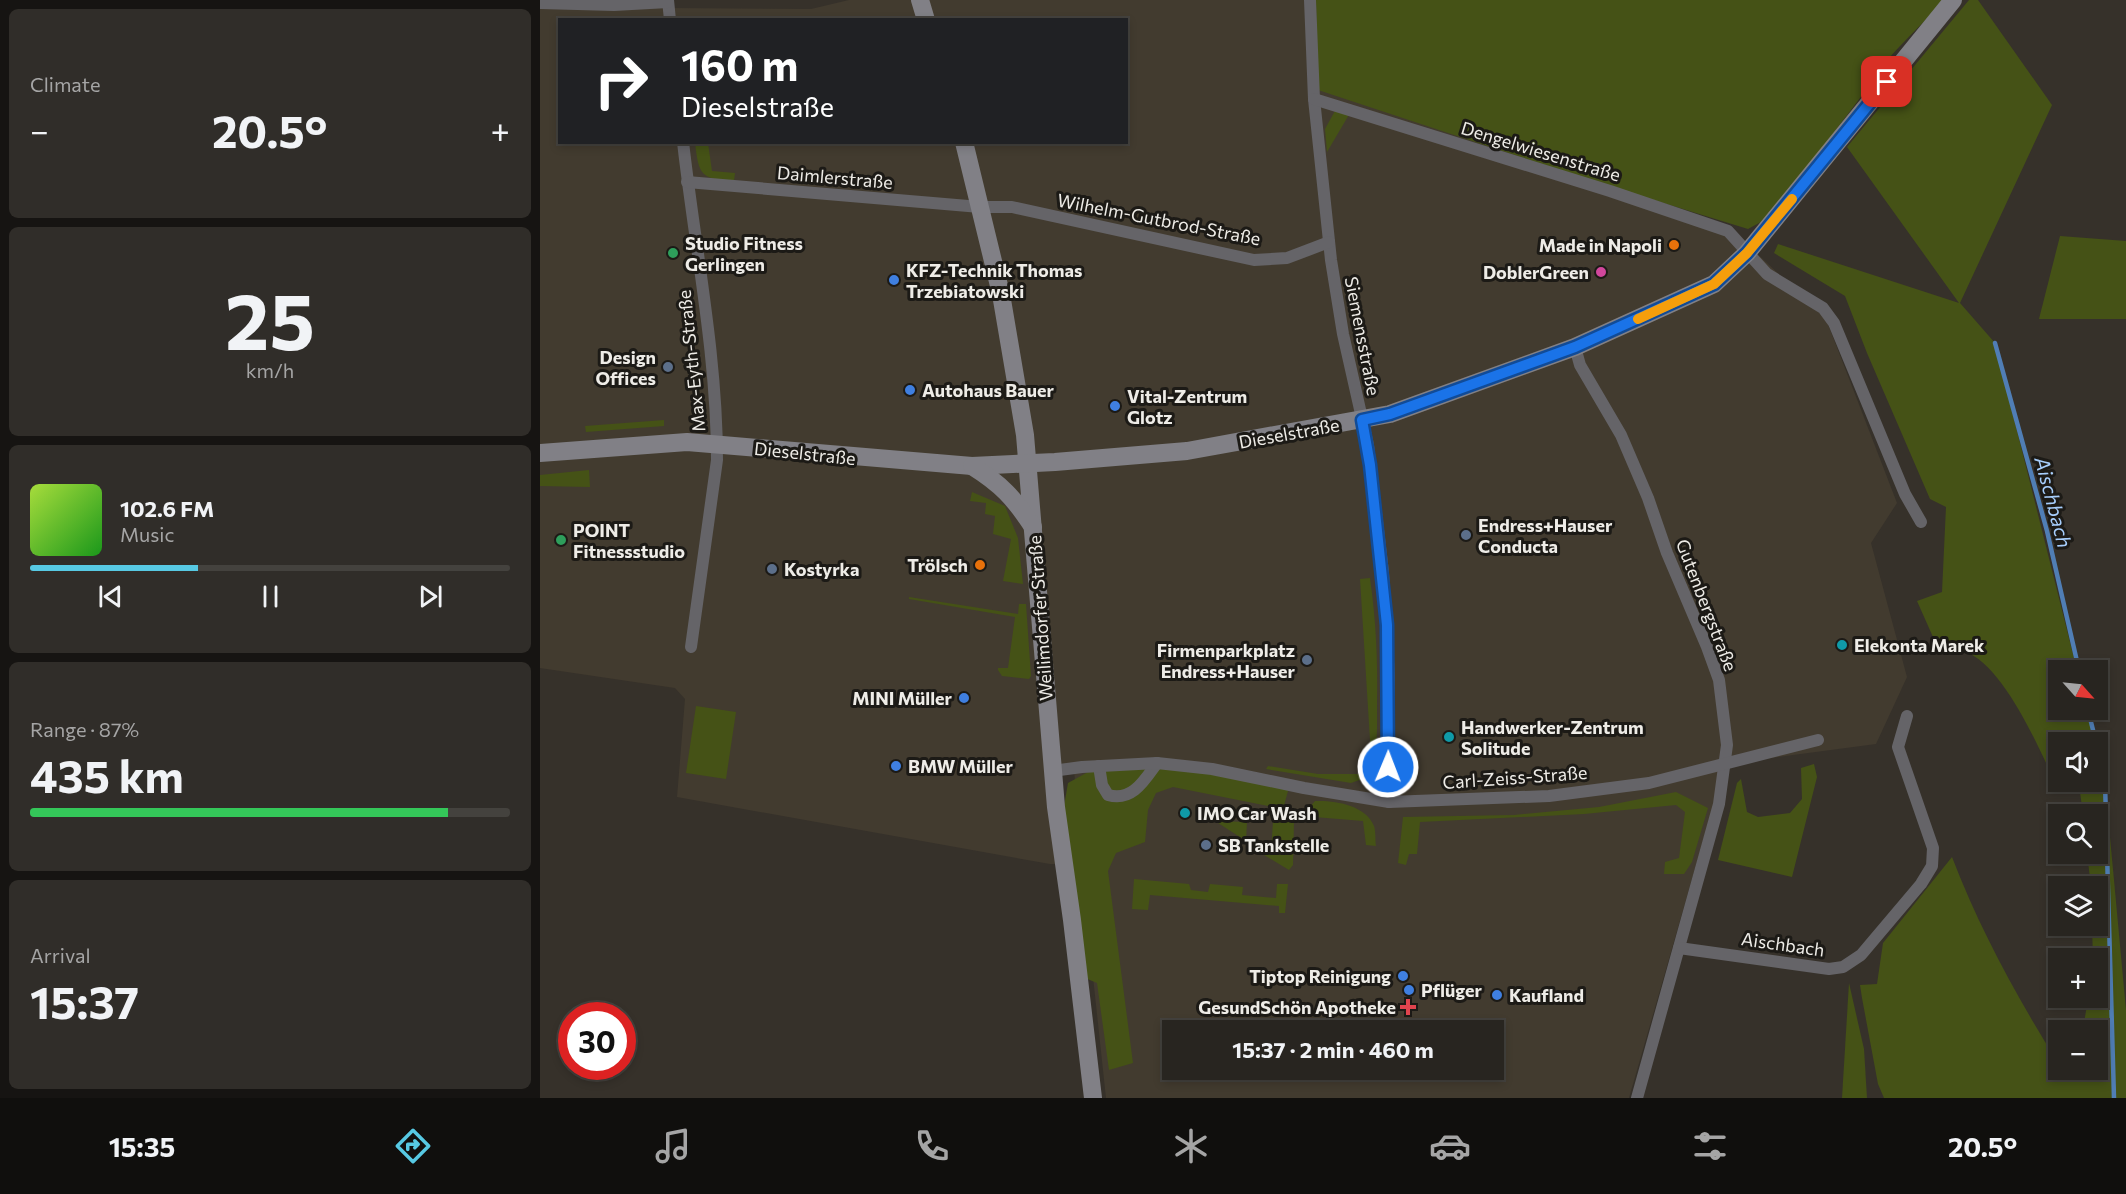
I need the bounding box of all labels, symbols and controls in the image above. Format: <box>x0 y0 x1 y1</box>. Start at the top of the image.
text: 160 m <box>681 38 799 90</box>
icon: right <box>582 42 660 120</box>
pin <box>1861 56 1912 107</box>
icon: arrive <box>1870 65 1903 98</box>
text: Climate <box>30 72 100 96</box>
text: Dieselstraße <box>681 90 834 123</box>
text: 20.5° <box>212 102 327 157</box>
text: − <box>30 109 49 150</box>
text: + <box>491 109 510 150</box>
street label: Dengelwiesenstraße <box>1459 116 1623 186</box>
street label: Daimlerstraße <box>776 161 894 193</box>
street label: Wilhelm-Gutbrod-Straße <box>1055 188 1263 250</box>
place label: Studio Fitness Gerlingen <box>685 232 803 275</box>
place label: Made in Napoli <box>1539 234 1662 256</box>
marker: Made in Napoli <box>1667 238 1681 252</box>
marker: Studio Fitness Gerlingen <box>666 246 680 260</box>
place label: KFZ-Technik Thomas Trzebiatowski <box>906 259 1082 302</box>
place label: DoblerGreen <box>1483 261 1589 283</box>
marker: DoblerGreen <box>1594 265 1608 279</box>
text: 25 <box>225 271 315 366</box>
marker: KFZ-Technik Thomas Trzebiatowski <box>887 273 901 287</box>
street label: Siemensstraße <box>1341 275 1385 397</box>
street label: Max-Eyth-Straße <box>673 289 709 433</box>
place label: Design Offices <box>595 346 656 389</box>
text: km/h <box>246 358 294 382</box>
marker: Design Offices <box>661 360 675 374</box>
place label: Autohaus Bauer <box>922 379 1054 401</box>
marker: Autohaus Bauer <box>903 383 917 397</box>
place label: Vital-Zentrum Glotz <box>1127 385 1247 428</box>
marker: Vital-Zentrum Glotz <box>1108 399 1122 413</box>
street label: Dieselstraße <box>1237 413 1341 453</box>
street label: Dieselstraße <box>753 437 857 469</box>
water label: Aischbach <box>2030 453 2078 550</box>
text: 102.6 FM <box>120 495 214 522</box>
place label: Endress+Hauser Conducta <box>1478 514 1613 557</box>
place label: POINT Fitnessstudio <box>573 519 685 562</box>
text: Music <box>120 522 174 546</box>
marker: Endress+Hauser Conducta <box>1459 528 1473 542</box>
marker: POINT Fitnessstudio <box>554 533 568 547</box>
street label: Weilimdorfer Straße <box>1023 535 1057 701</box>
street label: Gutenbergstraße <box>1672 536 1742 674</box>
place label: Trölsch <box>907 554 968 576</box>
place label: Kostyrka <box>784 558 859 580</box>
marker: Trölsch <box>973 558 987 572</box>
marker: Kostyrka <box>765 562 779 576</box>
icon: previous <box>94 580 127 613</box>
icon: pause <box>254 580 287 613</box>
icon: next <box>414 580 447 613</box>
place label: Elekonta Marek <box>1854 634 1985 656</box>
marker: Elekonta Marek <box>1835 638 1849 652</box>
place label: Firmenparkplatz Endress+Hauser <box>1157 639 1296 682</box>
marker: Firmenparkplatz Endress+Hauser <box>1300 653 1314 667</box>
north arrow <box>2048 660 2108 720</box>
map controls <box>2048 660 2108 1080</box>
place label: MINI Müller <box>852 687 953 709</box>
marker: MINI Müller <box>957 691 971 705</box>
place label: Handwerker-Zentrum Solitude <box>1461 716 1644 759</box>
text: Range · 87% <box>30 717 139 741</box>
marker: Handwerker-Zentrum Solitude <box>1442 730 1456 744</box>
button: sound <box>2048 732 2108 792</box>
position arrow <box>1356 735 1420 799</box>
text: 435 km <box>30 747 184 802</box>
place label: BMW Müller <box>908 755 1013 777</box>
marker: BMW Müller <box>889 759 903 773</box>
street label: Carl-Zeiss-Straße <box>1442 761 1588 793</box>
place label: IMO Car Wash <box>1197 802 1317 824</box>
button: search <box>2048 804 2108 864</box>
marker: IMO Car Wash <box>1178 806 1192 820</box>
place label: SB Tankstelle <box>1218 834 1329 856</box>
marker: SB Tankstelle <box>1199 838 1213 852</box>
button: layers <box>2048 876 2108 936</box>
street label: Aischbach <box>1740 927 1826 961</box>
text: Arrival <box>30 943 91 967</box>
button: + <box>2048 948 2108 1008</box>
place label: Tiptop Reinigung <box>1249 965 1391 987</box>
marker: Tiptop Reinigung <box>1396 969 1410 983</box>
text: 15:37 <box>30 973 139 1028</box>
place label: Pflüger <box>1421 979 1482 1001</box>
marker: Pflüger <box>1402 983 1416 997</box>
place label: Kaufland <box>1509 984 1584 1006</box>
marker: Kaufland <box>1490 988 1504 1002</box>
place label: GesundSchön Apotheke <box>1198 996 1396 1018</box>
marker: GesundSchön Apotheke <box>1401 1000 1415 1014</box>
speed limit sign: 30 <box>558 1002 636 1080</box>
button: − <box>2048 1020 2108 1080</box>
text: 15:37 · 2 min · 460 m <box>1232 1036 1434 1063</box>
icon: directions <box>392 1125 434 1167</box>
icon: music <box>652 1125 694 1167</box>
icon: phone <box>911 1125 953 1167</box>
icon: climate <box>1170 1125 1212 1167</box>
icon: car <box>1429 1125 1471 1167</box>
icon: filters <box>1689 1125 1731 1167</box>
text: 15:35 <box>109 1130 175 1163</box>
text: 20.5° <box>1948 1130 2017 1163</box>

